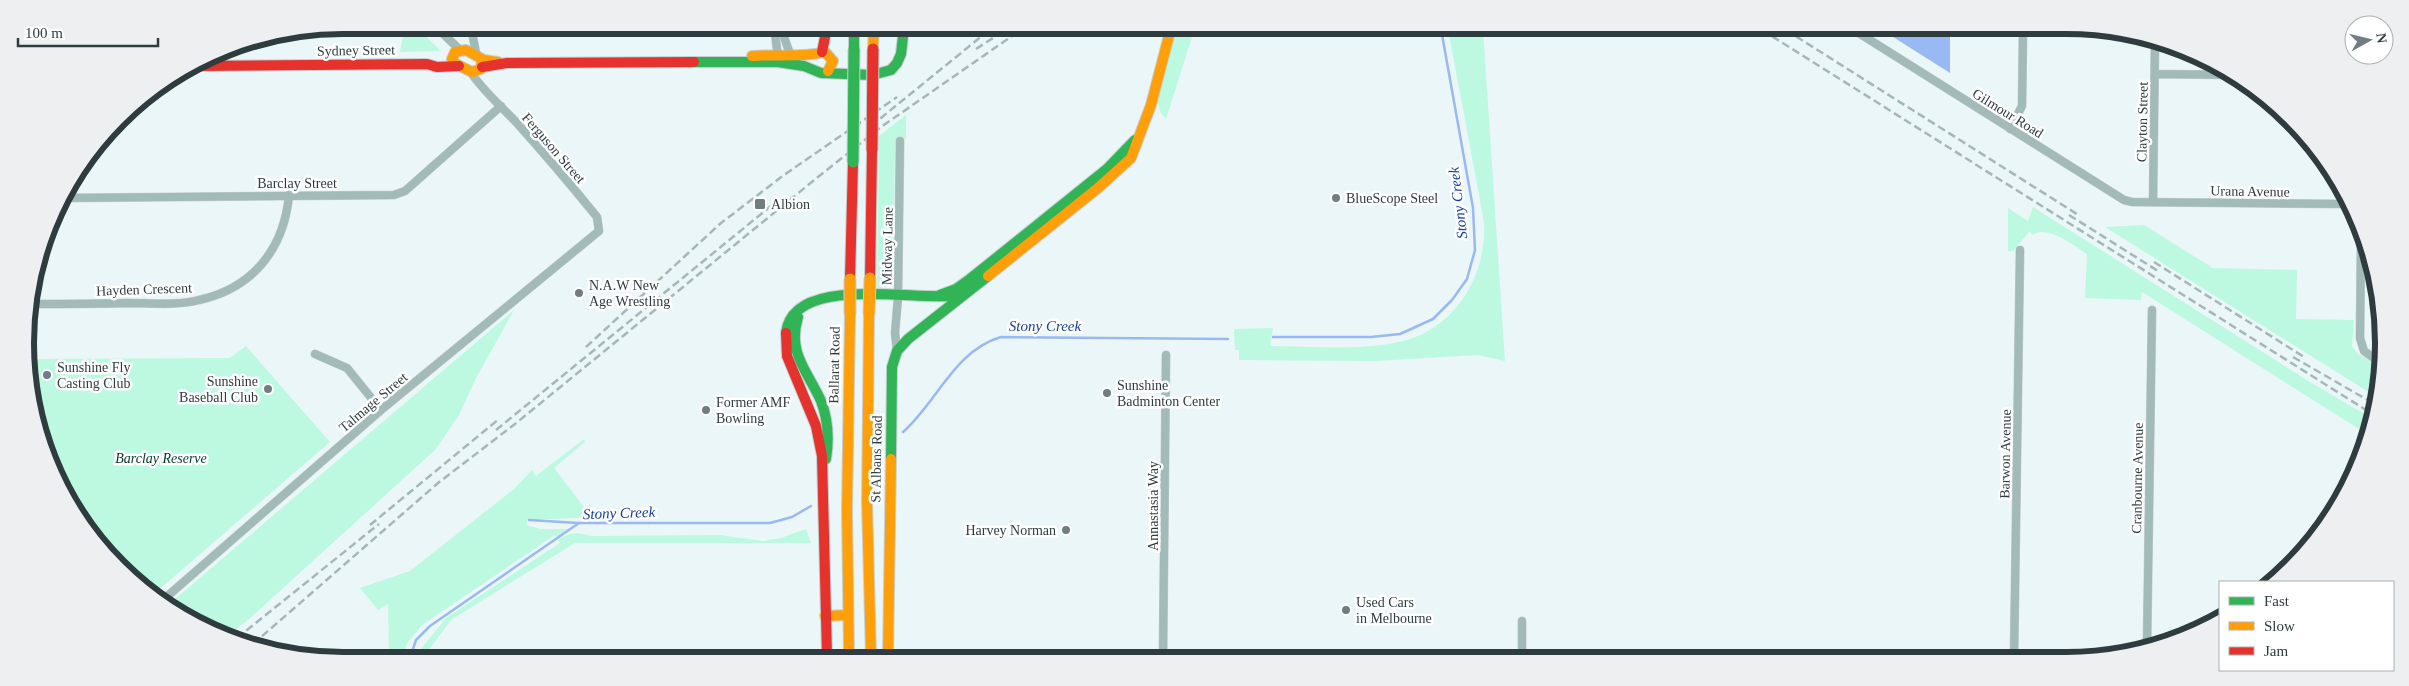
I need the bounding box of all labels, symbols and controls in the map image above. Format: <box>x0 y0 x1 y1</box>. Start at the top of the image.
scale bar <box>18 15 158 47</box>
north arrow <box>2344 15 2394 65</box>
text: 100 m <box>25 25 63 41</box>
text: N <box>2373 32 2390 44</box>
street label: Sydney Street <box>317 42 395 59</box>
street label: Clayton Street <box>2134 82 2151 162</box>
street label: Gilmour Road <box>1970 86 2046 141</box>
street label: Ferguson Street <box>519 110 588 187</box>
water label: Stony Creek <box>1446 166 1470 240</box>
street label: Barclay Street <box>257 176 337 191</box>
street label: Urana Avenue <box>2210 183 2290 200</box>
place label: BlueScope Steel <box>1346 191 1438 206</box>
marker: BlueScope Steel <box>1330 192 1342 204</box>
marker: Albion <box>753 197 767 211</box>
place label: Albion <box>771 197 810 212</box>
street label: Midway Lane <box>879 207 896 285</box>
place label: N.A.W New Age Wrestling <box>589 278 670 309</box>
street label: Hayden Crescent <box>96 280 192 299</box>
marker: N.A.W New Age Wrestling <box>573 287 585 299</box>
water label: Stony Creek <box>1009 318 1082 334</box>
street label: Ballarat Road <box>826 326 843 404</box>
place label: Sunshine Fly Casting Club <box>57 360 131 391</box>
marker: Sunshine Fly Casting Club <box>41 369 53 381</box>
street label: Talmage Street <box>336 370 410 435</box>
place label: Sunshine Baseball Club <box>179 374 258 405</box>
place label: Sunshine Badminton Center <box>1117 378 1220 409</box>
marker: Sunshine Baseball Club <box>262 383 274 395</box>
marker: Sunshine Badminton Center <box>1101 387 1113 399</box>
place label: Former AMF Bowling <box>716 395 791 426</box>
marker: Former AMF Bowling <box>700 404 712 416</box>
street label: Barwon Avenue <box>1997 409 2014 499</box>
street label: St Albans Road <box>868 415 885 503</box>
street label: Cranbourne Avenue <box>2129 422 2146 534</box>
park label: Barclay Reserve <box>115 451 207 466</box>
street label: Annastasia Way <box>1146 461 1161 551</box>
water label: Stony Creek <box>583 504 656 522</box>
place label: Harvey Norman <box>965 523 1056 538</box>
marker: Harvey Norman <box>1060 524 1072 536</box>
legend <box>2219 581 2394 671</box>
text: Fast <box>2264 593 2290 609</box>
place label: Used Cars in Melbourne <box>1356 595 1432 626</box>
marker: Used Cars in Melbourne <box>1340 604 1352 616</box>
text: Slow <box>2264 618 2295 634</box>
text: Jam <box>2264 643 2288 659</box>

